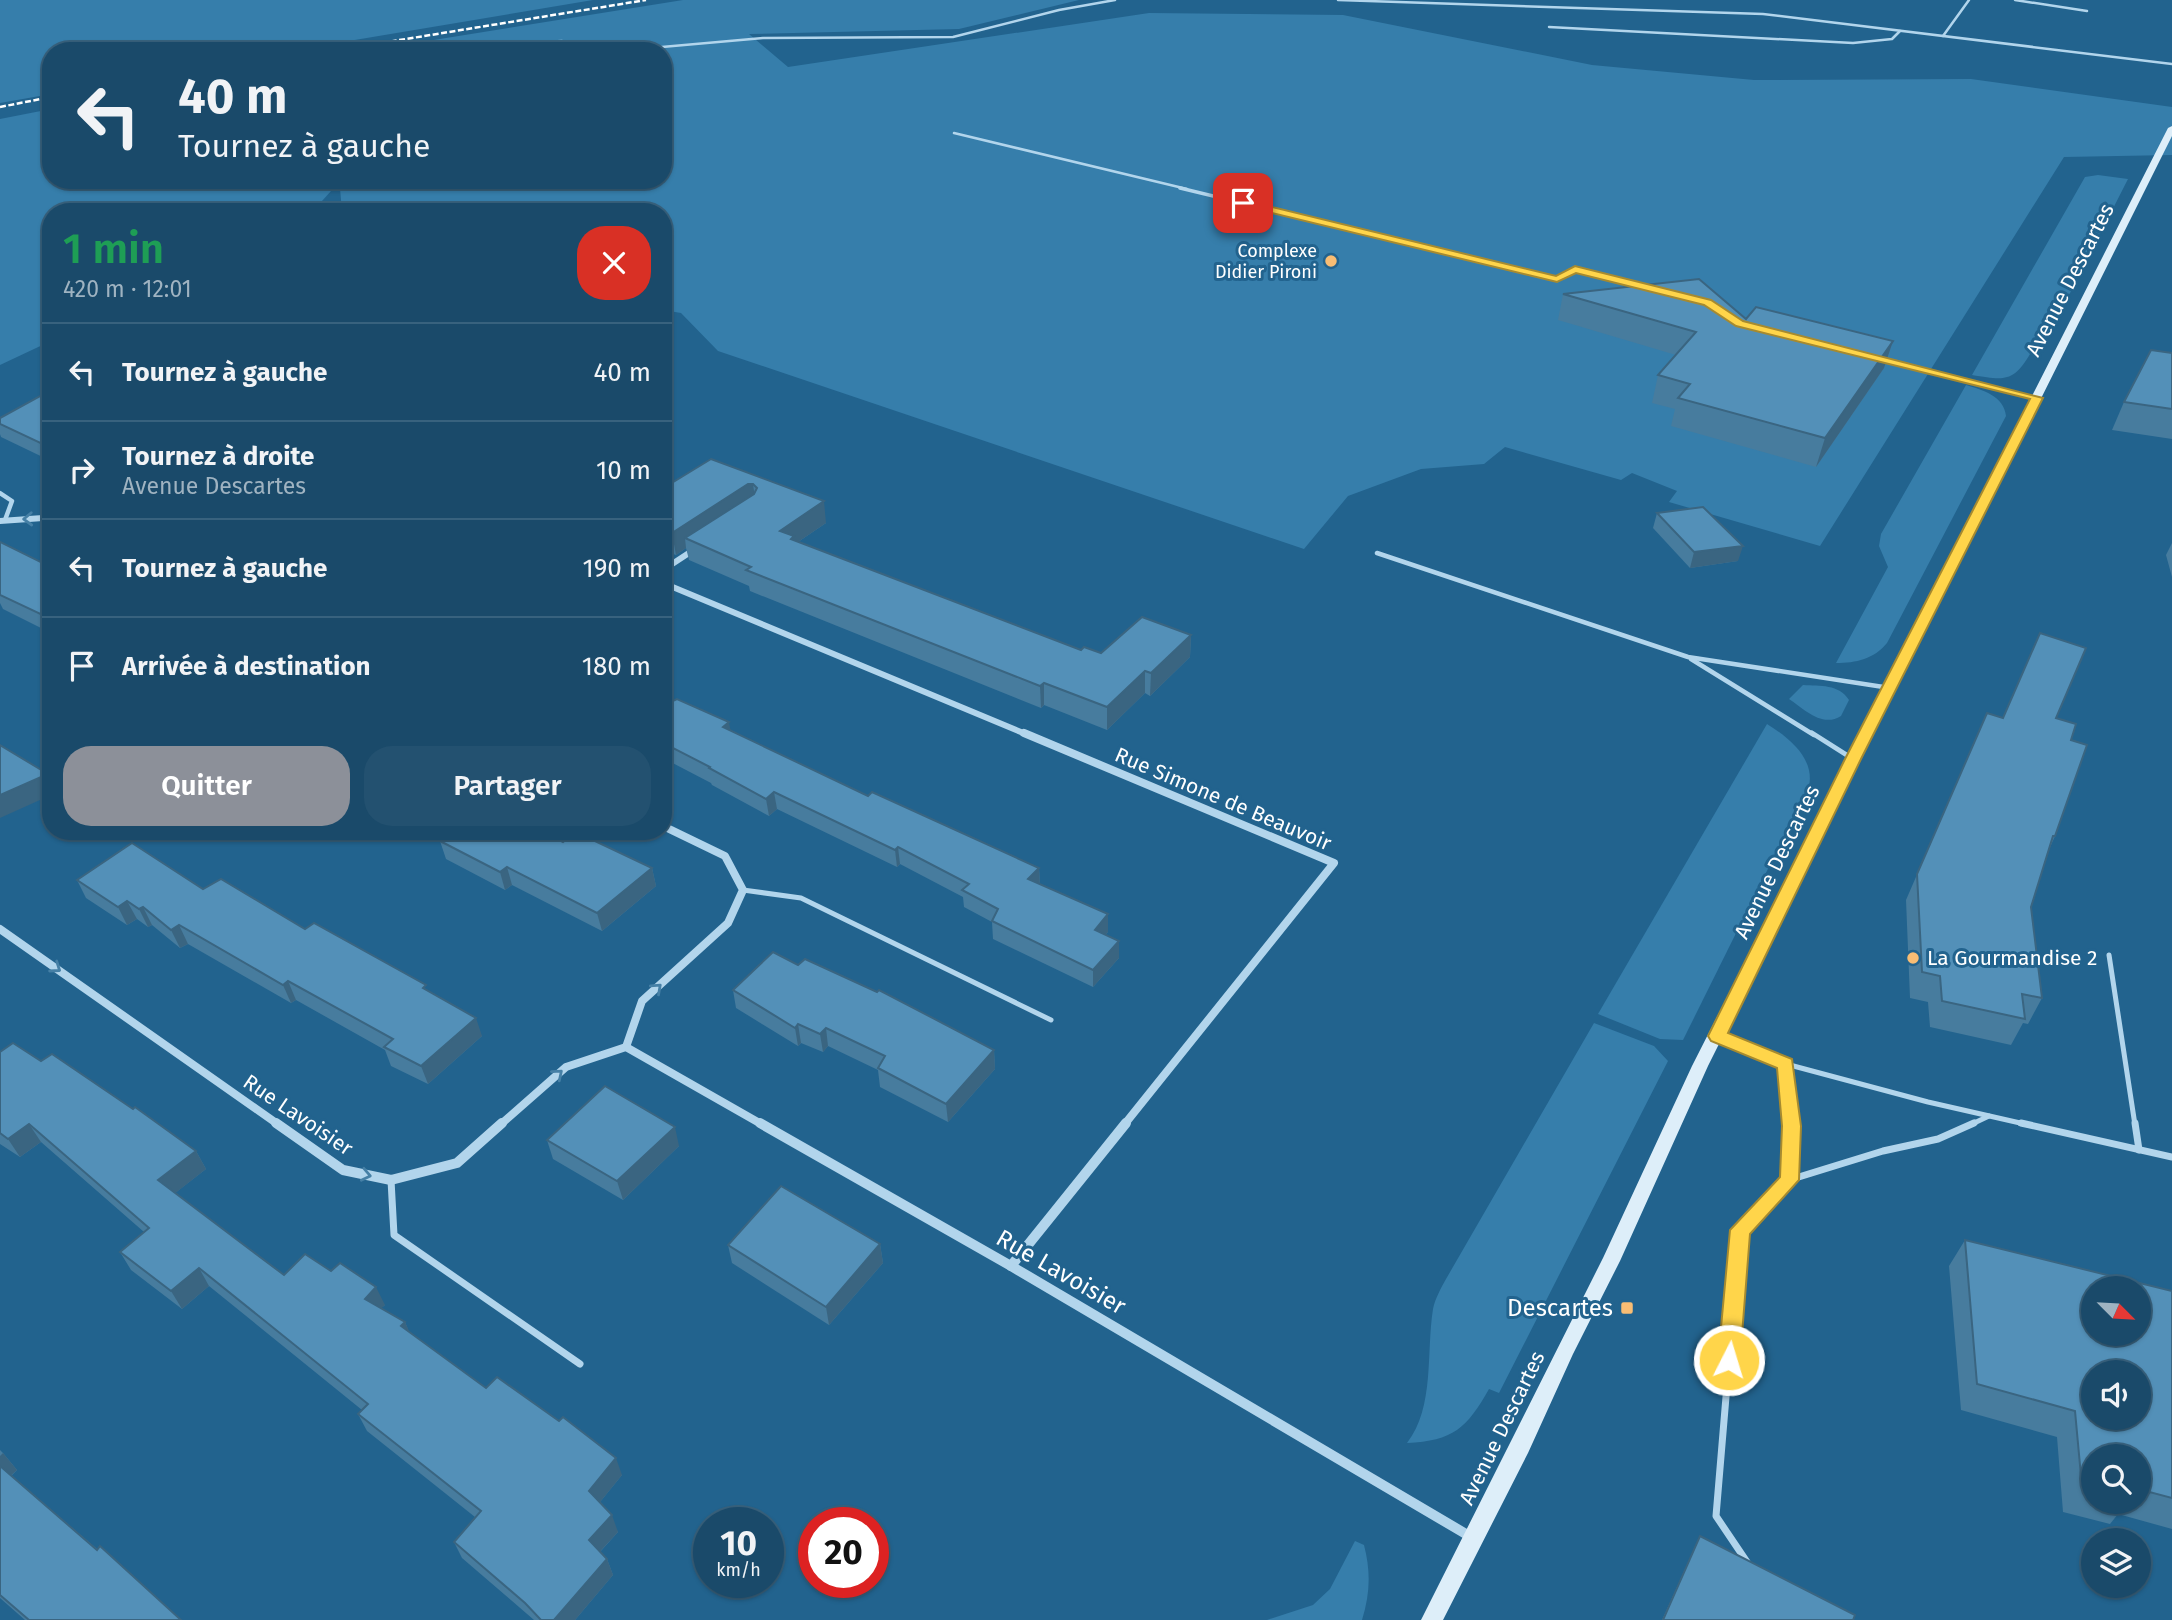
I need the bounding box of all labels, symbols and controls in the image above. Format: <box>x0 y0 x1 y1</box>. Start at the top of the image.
text: 40 m <box>178 67 287 126</box>
icon: left <box>63 70 154 161</box>
text: Tournez à gauche <box>178 127 430 165</box>
pin <box>1213 173 1273 233</box>
icon: arrive <box>1224 184 1262 222</box>
street label: Avenue Descartes <box>2020 199 2120 361</box>
text: 1 min <box>63 224 164 274</box>
button: close <box>577 226 651 300</box>
place label: Complexe Didier Pironi <box>1215 240 1317 283</box>
marker: Complexe Didier Pironi <box>1323 253 1339 269</box>
text: 420 m · 12:01 <box>63 275 192 303</box>
icon: left <box>63 353 101 391</box>
text: Tournez à gauche <box>122 357 327 388</box>
text: 40 m <box>593 357 651 388</box>
text: Tournez à droite <box>122 441 314 472</box>
icon: right <box>63 451 101 489</box>
text: 10 m <box>596 455 651 486</box>
text: Avenue Descartes <box>122 472 306 500</box>
one-way arrow <box>23 511 34 526</box>
icon: left <box>63 549 101 587</box>
text: Tournez à gauche <box>122 553 327 584</box>
text: 190 m <box>582 553 651 584</box>
icon: arrive <box>63 647 101 685</box>
text: Arrivée à destination <box>122 651 371 682</box>
text: 180 m <box>582 651 651 682</box>
street label: Rue Simone de Beauvoir <box>1111 742 1335 856</box>
button: Quitter <box>63 746 350 826</box>
button: Partager <box>364 746 651 826</box>
street label: Avenue Descartes <box>1729 781 1826 943</box>
place label: La Gourmandise 2 <box>1927 945 2098 971</box>
marker: La Gourmandise 2 <box>1905 950 1921 966</box>
one-way arrow <box>48 960 61 973</box>
one-way arrow <box>649 983 662 996</box>
street label: Rue Lavoisier <box>238 1069 358 1161</box>
one-way arrow <box>549 1070 562 1082</box>
one-way arrow <box>360 1167 372 1181</box>
street label: Rue Lavoisier <box>991 1224 1131 1321</box>
north arrow <box>2081 1276 2151 1346</box>
map controls <box>2081 1276 2151 1598</box>
place label: Descartes <box>1507 1294 1613 1322</box>
marker: Descartes <box>1619 1300 1635 1316</box>
position arrow <box>1692 1323 1766 1397</box>
street label: Avenue Descartes <box>1454 1347 1551 1509</box>
button: sound <box>2081 1360 2151 1430</box>
button: search <box>2081 1444 2151 1514</box>
speed limit sign: 20 <box>798 1507 889 1598</box>
text: 10 <box>720 1522 757 1564</box>
button: layers <box>2081 1528 2151 1598</box>
text: km/h <box>716 1559 761 1581</box>

